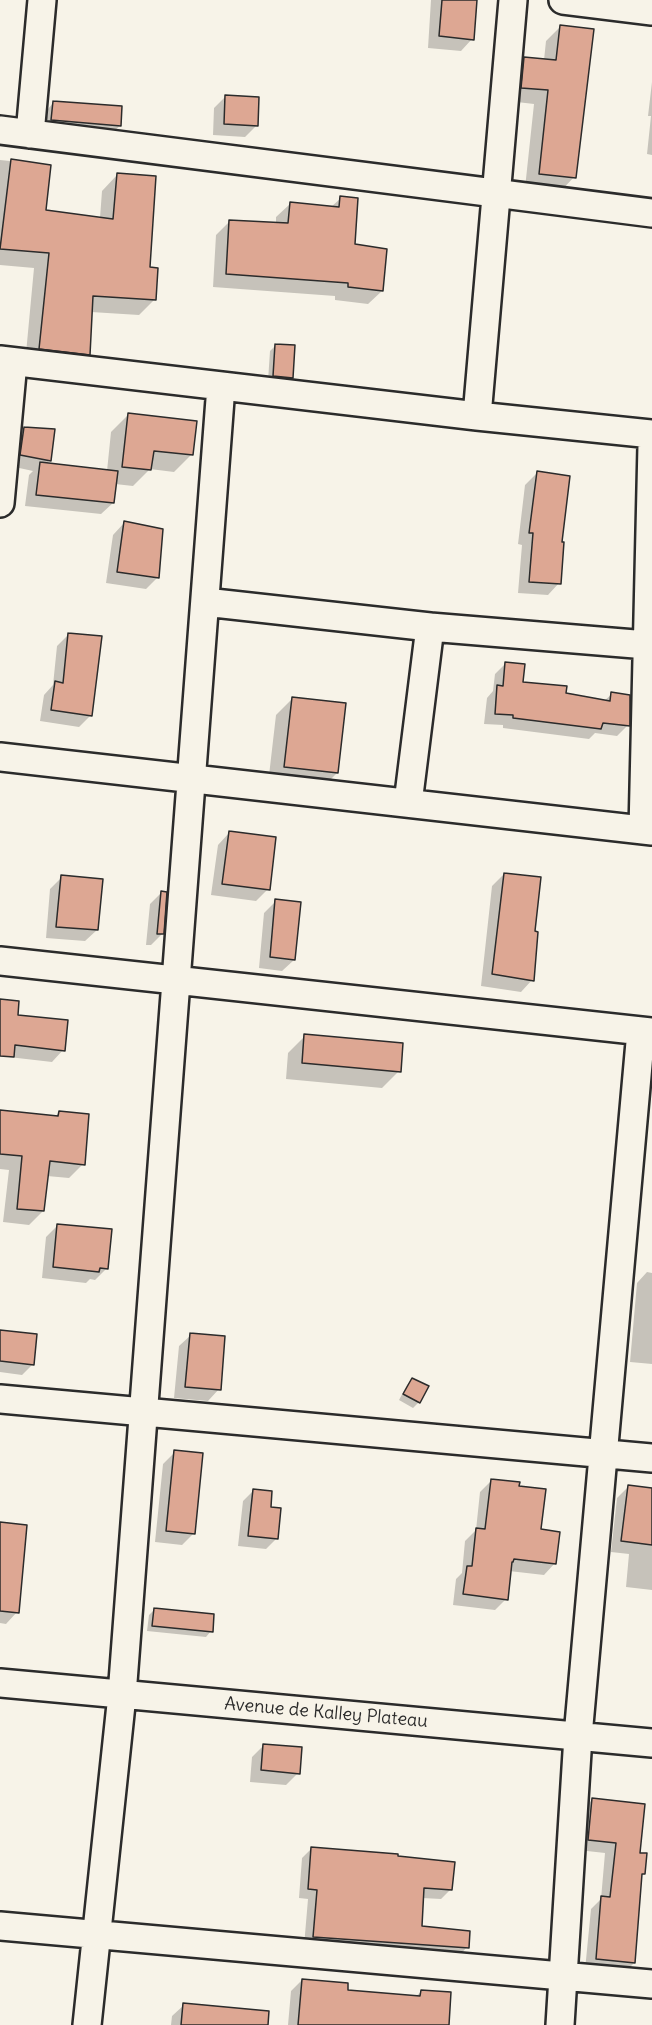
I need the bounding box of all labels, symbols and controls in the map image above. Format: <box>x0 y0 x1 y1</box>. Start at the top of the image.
street label: Avenue de Kalley Plateau <box>223 1693 429 1733</box>

